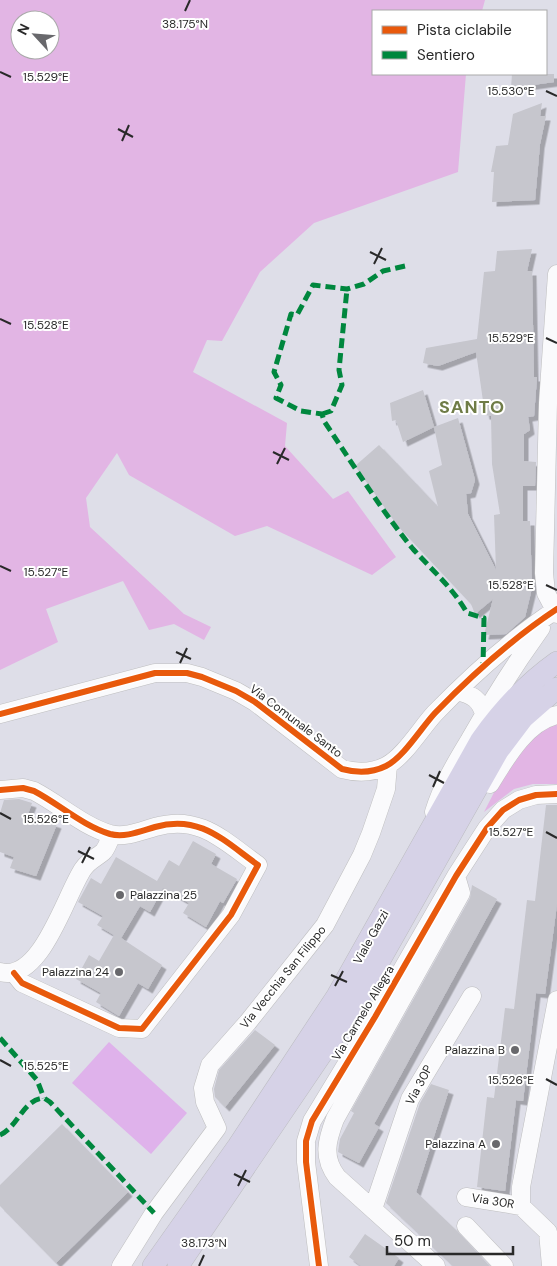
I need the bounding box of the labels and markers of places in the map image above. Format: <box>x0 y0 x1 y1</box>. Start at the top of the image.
place label: Palazzina 25 <box>130 887 197 903</box>
marker: Palazzina 25 <box>114 889 126 901</box>
place label: Palazzina 24 <box>42 964 109 980</box>
marker: Palazzina 24 <box>113 966 125 978</box>
place label: Palazzina B <box>445 1042 505 1058</box>
marker: Palazzina B <box>509 1044 521 1056</box>
place label: Palazzina A <box>425 1136 486 1152</box>
marker: Palazzina A <box>490 1138 502 1150</box>

